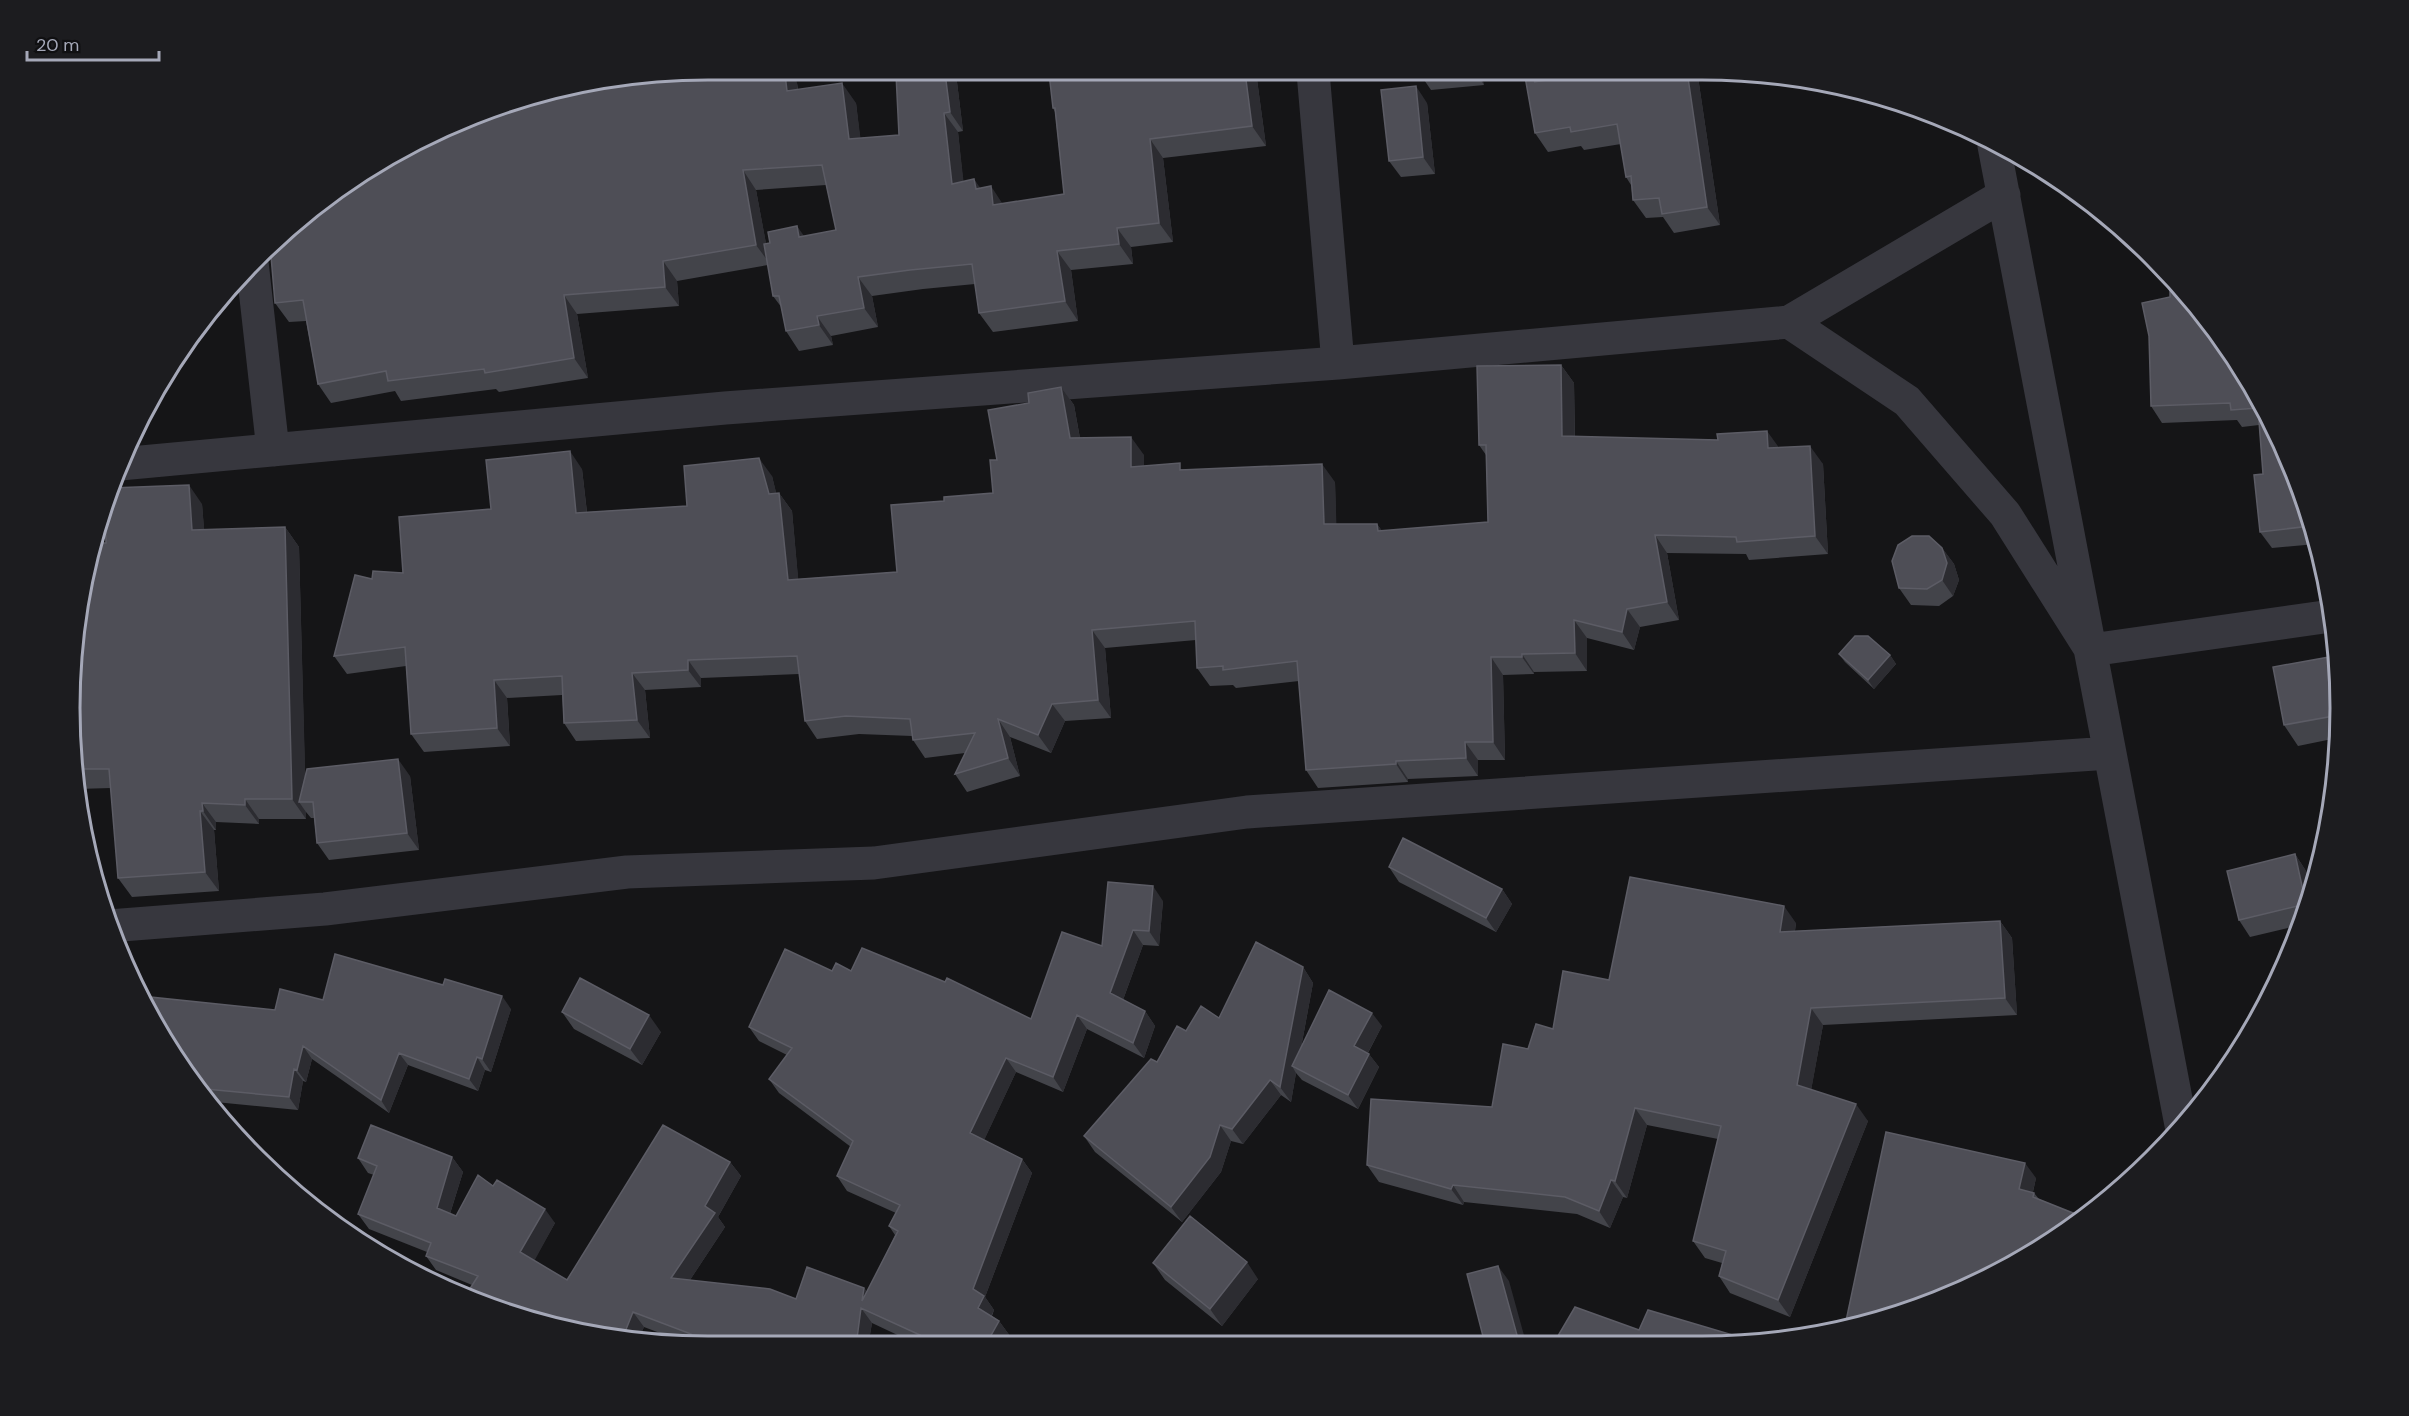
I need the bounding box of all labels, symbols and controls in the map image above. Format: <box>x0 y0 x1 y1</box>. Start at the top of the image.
scale bar <box>27 24 159 62</box>
text: 20 m <box>36 33 79 57</box>

